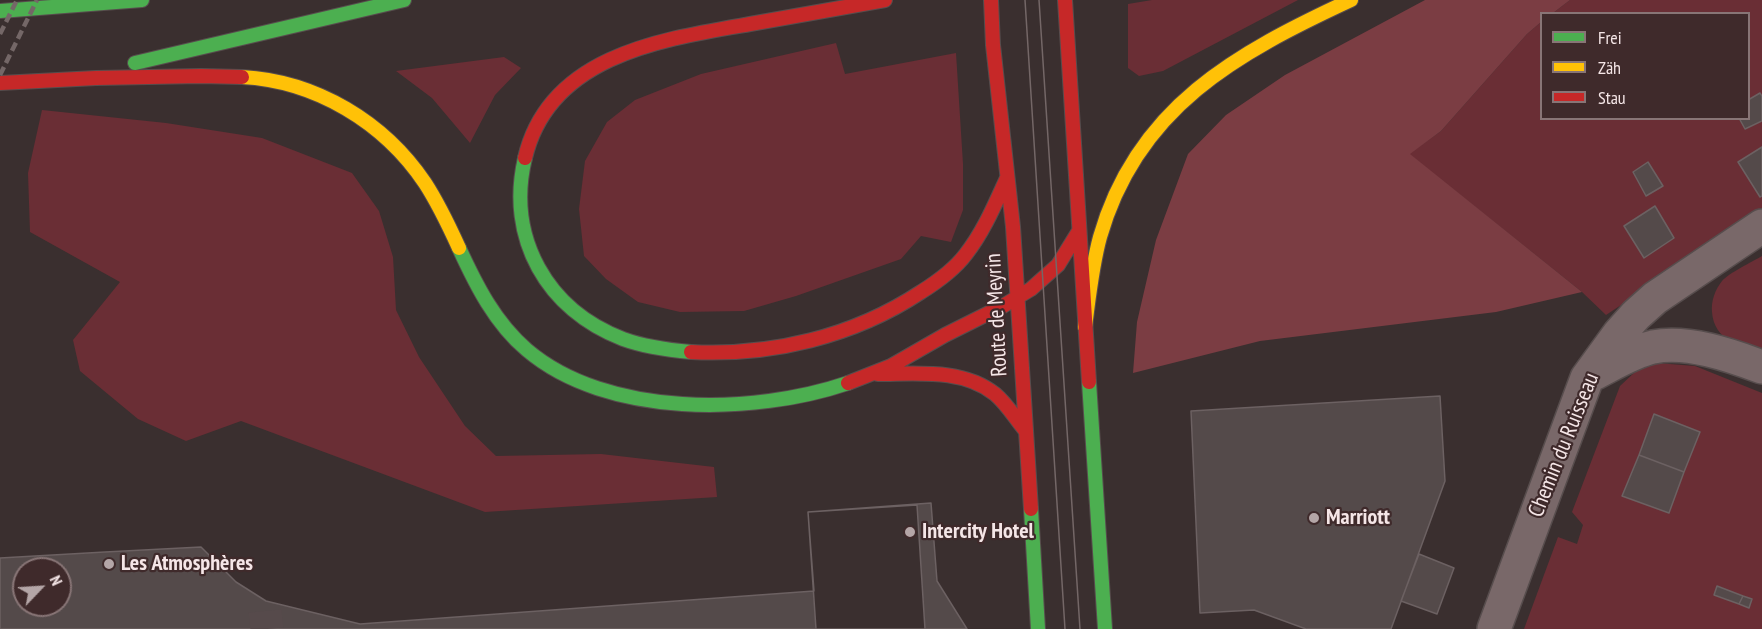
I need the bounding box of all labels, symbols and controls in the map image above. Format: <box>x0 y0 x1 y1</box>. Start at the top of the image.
legend <box>1540 12 1750 120</box>
text: Frei <box>1598 26 1622 49</box>
text: Zäh <box>1598 56 1621 79</box>
text: Stau <box>1598 86 1626 109</box>
street label: Route de Meyrin <box>981 253 1013 377</box>
street label: Chemin du Ruisseau <box>1523 369 1605 521</box>
place label: Marriott <box>1326 505 1390 531</box>
marker: Marriott <box>1307 511 1321 525</box>
place label: Intercity Hotel <box>922 519 1034 545</box>
marker: Intercity Hotel <box>903 525 917 539</box>
place label: Les Atmosphères <box>121 551 253 577</box>
north arrow <box>12 557 72 617</box>
marker: Les Atmosphères <box>102 557 116 571</box>
text: N <box>46 572 67 588</box>

